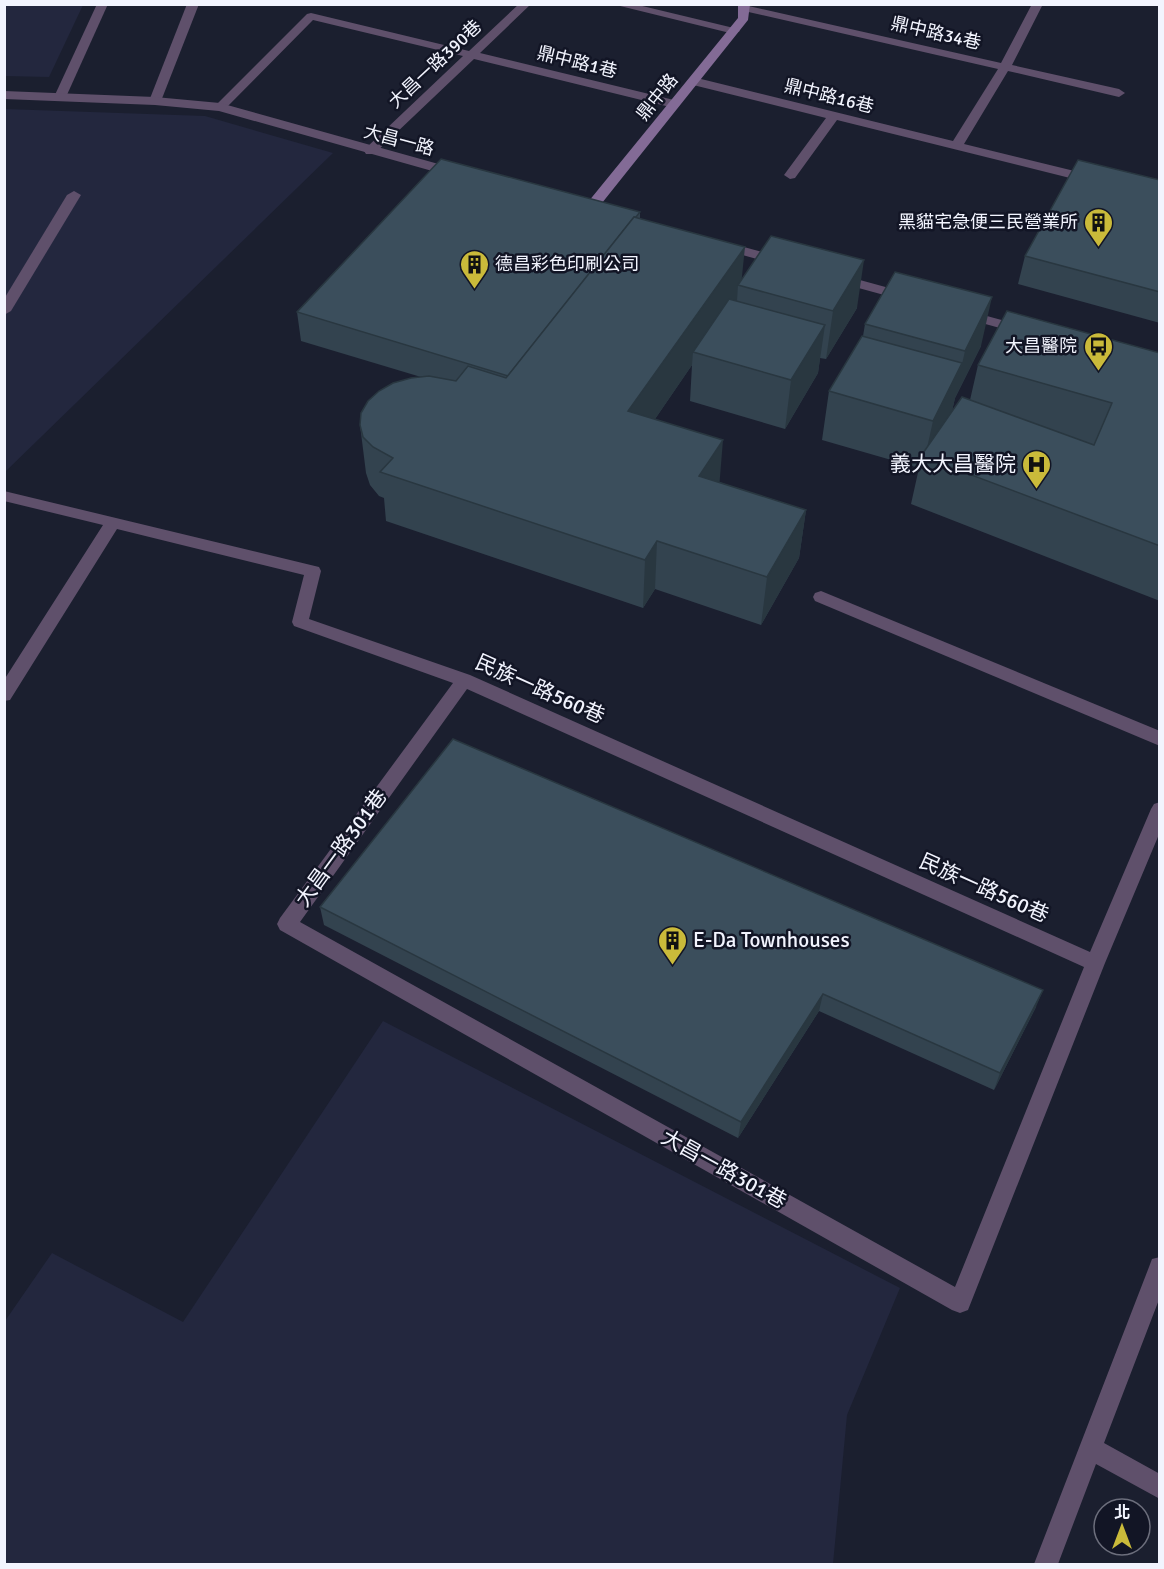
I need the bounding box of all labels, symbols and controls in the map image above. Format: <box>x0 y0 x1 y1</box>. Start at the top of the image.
street label: 鼎中路34巷 <box>889 12 983 54</box>
street label: 大昌一路390巷 <box>384 15 486 113</box>
street label: 鼎中路1巷 <box>535 41 619 83</box>
street label: 鼎中路 <box>631 69 683 125</box>
street label: 鼎中路16巷 <box>782 74 876 118</box>
street label: 大昌一路 <box>361 120 437 160</box>
building icon: 黑貓宅急便三民營業所 <box>1083 206 1115 248</box>
place label: 黑貓宅急便三民營業所 <box>898 211 1078 233</box>
building icon: 德昌彩色印刷公司 <box>458 248 490 290</box>
place label: 德昌彩色印刷公司 <box>495 253 639 275</box>
bus stop icon: 大昌醫院 <box>1082 330 1114 372</box>
place label: 大昌醫院 <box>1005 335 1077 357</box>
hospital icon: 義大大昌醫院 <box>1021 448 1053 490</box>
place label: 義大大昌醫院 <box>890 451 1016 477</box>
street label: 民族一路560巷 <box>471 649 609 729</box>
street label: 大昌一路301巷 <box>290 784 392 912</box>
street label: 民族一路560巷 <box>915 848 1053 928</box>
building icon: E-Da Townhouses <box>656 924 688 966</box>
place label: E-Da Townhouses <box>693 927 850 953</box>
street label: 大昌一路301巷 <box>657 1124 791 1214</box>
north arrow <box>1092 1497 1152 1557</box>
text: 北 <box>1114 1503 1130 1523</box>

